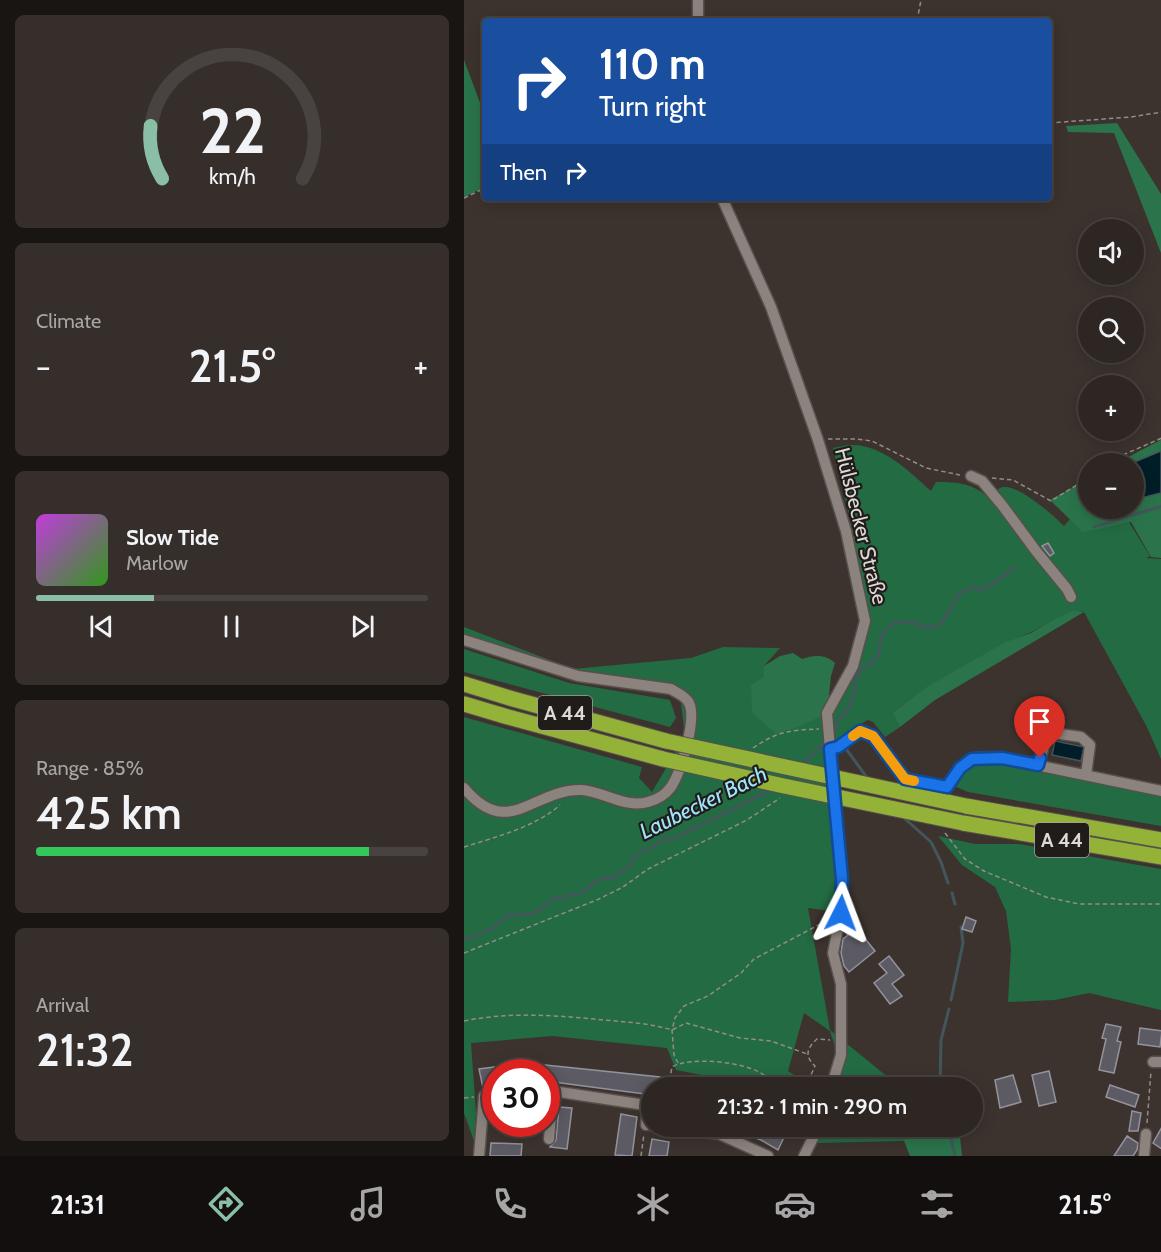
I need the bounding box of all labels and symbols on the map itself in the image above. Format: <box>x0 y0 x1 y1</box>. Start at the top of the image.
street label: Hülsbecker Straße <box>830 445 893 607</box>
road number: A 44 <box>538 696 592 730</box>
pin <box>1014 696 1065 758</box>
water label: Laubecker Bach <box>635 760 771 845</box>
road number: A 44 <box>1035 823 1089 857</box>
position arrow <box>809 881 873 945</box>
speed limit sign: 30 <box>482 1059 560 1137</box>

